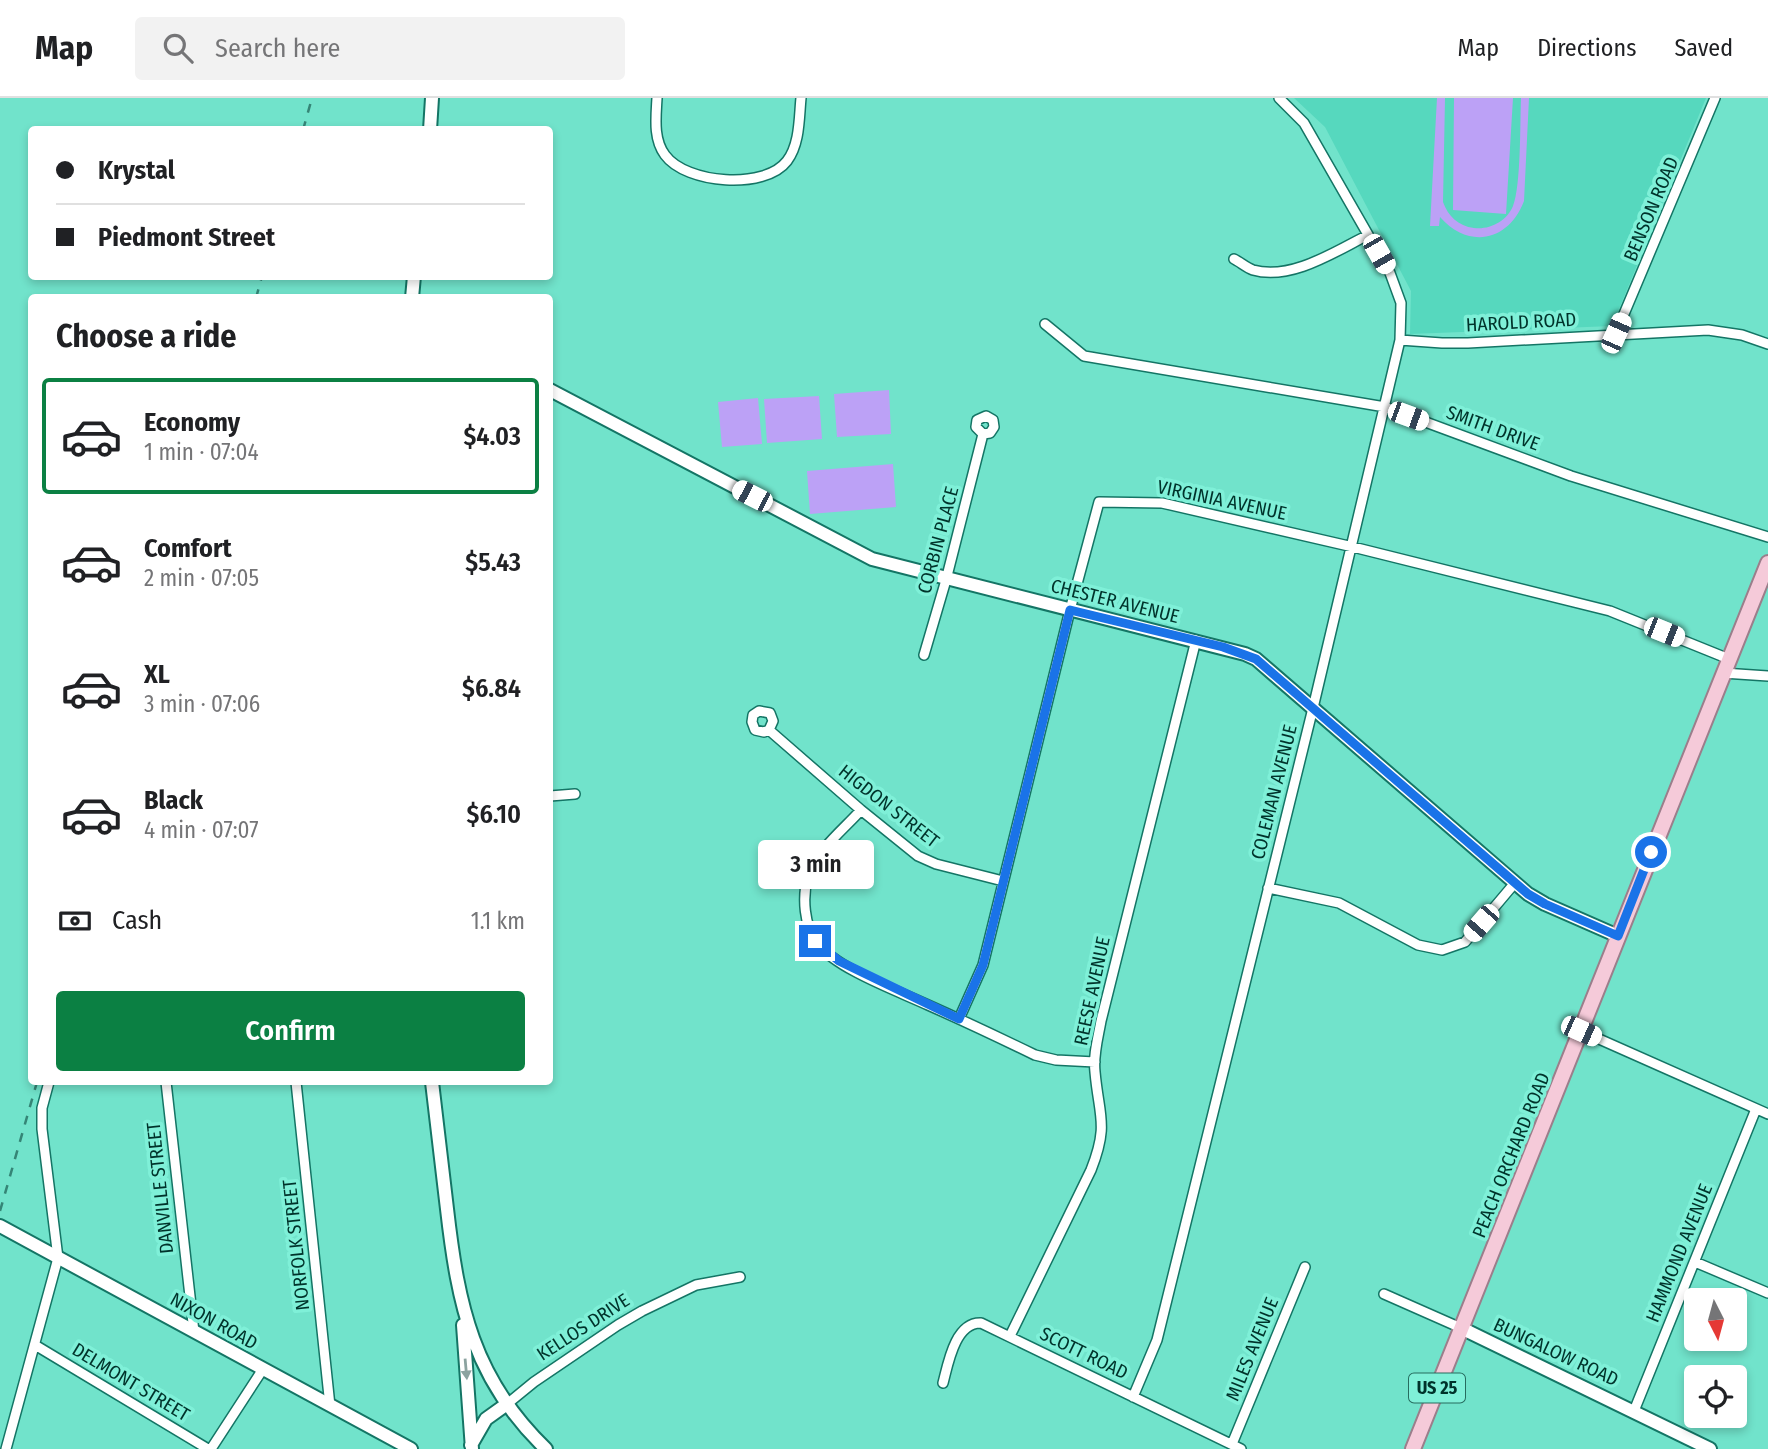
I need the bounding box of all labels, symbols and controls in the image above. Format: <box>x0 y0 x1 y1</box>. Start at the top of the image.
search box <box>135 17 625 80</box>
text: Map <box>35 28 93 68</box>
icon: search <box>159 29 197 67</box>
text: Search here <box>215 33 340 64</box>
text: Map <box>1458 34 1499 62</box>
text: Directions <box>1537 34 1636 62</box>
text: Saved <box>1674 34 1733 62</box>
street label: BENSON ROAD <box>1619 153 1683 265</box>
text: Krystal <box>98 155 175 186</box>
text: Piedmont Street <box>98 222 275 253</box>
car <box>1360 231 1399 277</box>
street label: HAROLD ROAD <box>1465 308 1577 336</box>
car <box>1598 310 1635 356</box>
text: Choose a ride <box>56 317 237 355</box>
car <box>1385 399 1432 433</box>
street label: SMITH DRIVE <box>1443 401 1543 456</box>
icon: car <box>60 405 123 468</box>
text: Economy <box>144 407 240 438</box>
text: $4.03 <box>463 421 521 452</box>
text: 1 min · 07:04 <box>144 438 259 466</box>
street label: VIRGINIA AVENUE <box>1155 475 1289 525</box>
car <box>729 477 776 515</box>
street label: CORBIN PLACE <box>913 484 963 596</box>
icon: car <box>60 531 123 594</box>
text: Comfort <box>144 533 232 564</box>
text: $5.43 <box>465 547 521 578</box>
text: 2 min · 07:05 <box>144 564 259 592</box>
street label: CHESTER AVENUE <box>1048 574 1182 628</box>
car <box>1641 614 1688 650</box>
icon: car <box>60 657 123 720</box>
text: XL <box>144 659 170 690</box>
text: $6.84 <box>462 673 521 704</box>
text: 3 min · 07:06 <box>144 690 260 718</box>
street label: COLEMAN AVENUE <box>1246 722 1302 862</box>
street label: HIGDON STREET <box>834 760 944 852</box>
icon: car <box>60 783 123 846</box>
text: Black <box>144 785 203 816</box>
text: $6.10 <box>467 799 521 830</box>
text: 4 min · 07:07 <box>144 816 258 844</box>
route start <box>1635 836 1667 868</box>
callout: 3 min <box>757 840 873 888</box>
text: 3 min <box>790 850 842 878</box>
car <box>1460 900 1503 946</box>
icon: cash <box>56 902 94 940</box>
text: Cash <box>112 905 162 936</box>
text: 1.1 km <box>471 907 525 935</box>
route end <box>799 925 831 957</box>
street label: REESE AVENUE <box>1069 934 1115 1048</box>
button: Confirm <box>56 991 525 1071</box>
car <box>1558 1013 1605 1049</box>
street label: PEACH ORCHARD ROAD <box>1467 1069 1555 1241</box>
street label: DANVILLE STREET <box>142 1121 178 1255</box>
street label: NORFOLK STREET <box>278 1178 314 1312</box>
street label: HAMMOND AVENUE <box>1641 1180 1717 1326</box>
street label: NIXON ROAD <box>166 1288 262 1354</box>
north arrow <box>1684 1288 1746 1351</box>
map controls <box>1684 1288 1747 1428</box>
street label: KELLOS DRIVE <box>532 1289 634 1365</box>
street label: MILES AVENUE <box>1221 1294 1283 1404</box>
street label: BUNGALOW ROAD <box>1490 1313 1622 1391</box>
street label: SCOTT ROAD <box>1036 1322 1132 1384</box>
street label: DELMONT STREET <box>68 1338 194 1426</box>
one-way arrow <box>461 1358 472 1380</box>
button: locate <box>1684 1365 1747 1428</box>
road number: US 25 <box>1409 1373 1465 1402</box>

